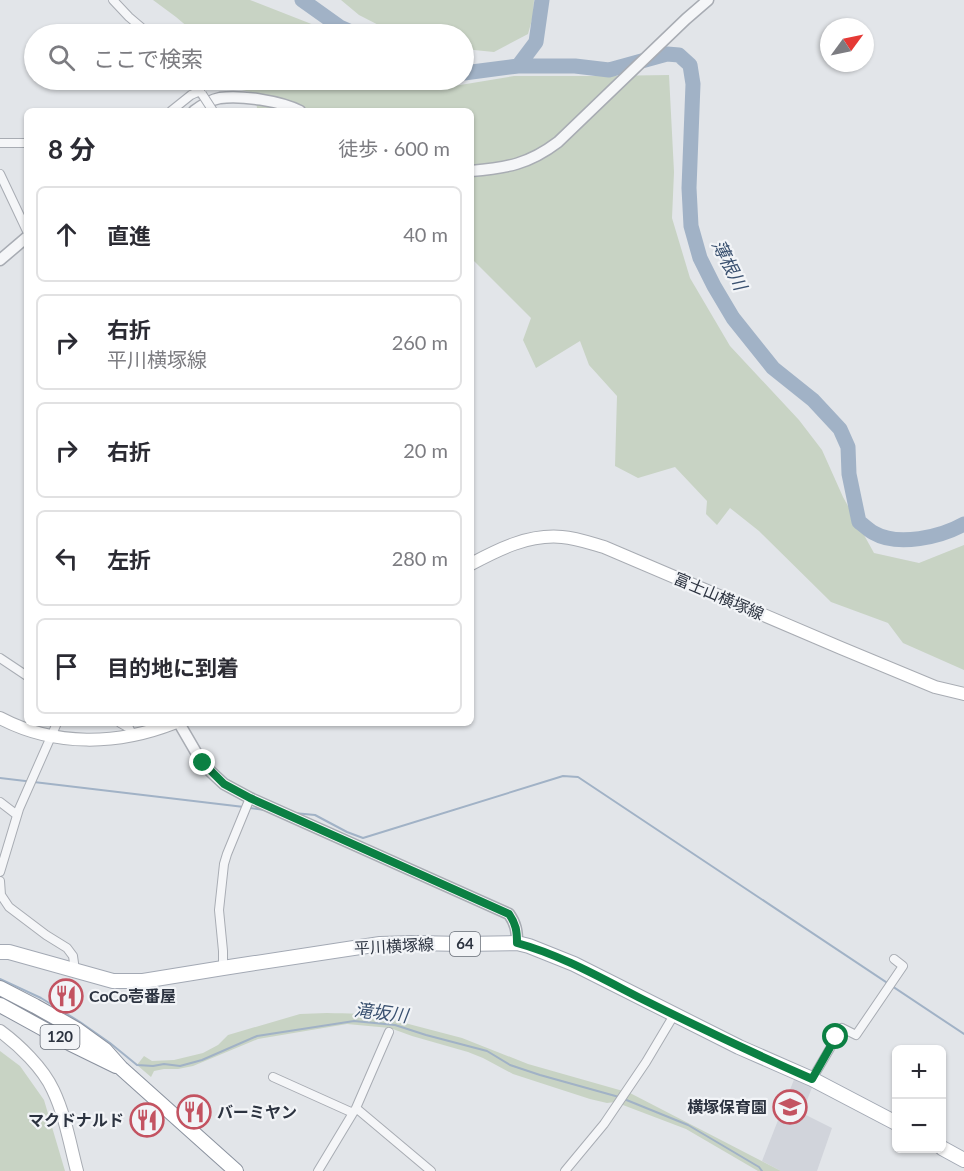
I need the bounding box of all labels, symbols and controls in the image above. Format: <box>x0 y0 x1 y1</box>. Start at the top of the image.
north arrow <box>820 18 874 72</box>
search box <box>24 24 474 90</box>
icon: search <box>45 41 78 74</box>
text: ここで検索 <box>93 45 203 72</box>
text: 8 分 <box>48 133 95 165</box>
text: 徒歩 · 600 m <box>338 136 450 160</box>
icon: ahead <box>50 218 83 251</box>
text: 直進 <box>107 222 151 249</box>
text: 40 m <box>403 222 448 246</box>
water label: 薄根川 <box>708 235 753 295</box>
text: 右折 <box>107 316 151 343</box>
icon: right <box>50 326 83 359</box>
text: 260 m <box>392 330 448 354</box>
text: 平川横塚線 <box>107 347 207 371</box>
icon: right <box>50 434 83 467</box>
text: 右折 <box>107 438 151 465</box>
text: 20 m <box>403 438 448 462</box>
icon: left <box>50 542 83 575</box>
text: 左折 <box>107 546 151 573</box>
text: 280 m <box>392 546 448 570</box>
street label: 富士山横塚線 <box>671 568 767 623</box>
icon: arrive <box>50 650 83 683</box>
text: 目的地に到着 <box>107 654 239 681</box>
route end <box>189 749 215 775</box>
road number: 64 <box>450 932 480 956</box>
street label: 平川横塚線 <box>354 934 434 957</box>
restaurant icon: CoCo壱番屋 <box>48 978 84 1014</box>
place label: CoCo壱番屋 <box>89 986 176 1005</box>
water label: 滝坂川 <box>353 998 411 1026</box>
route start <box>822 1023 848 1049</box>
road number: 120 <box>40 1025 80 1049</box>
map controls <box>892 1045 946 1153</box>
button: + <box>892 1045 946 1099</box>
school or university icon: 横塚保育園 <box>772 1089 808 1125</box>
restaurant icon: バーミヤン <box>176 1094 212 1130</box>
place label: 横塚保育園 <box>687 1097 767 1116</box>
button: − <box>892 1099 946 1153</box>
restaurant icon: マクドナルド <box>129 1102 165 1138</box>
place label: バーミヤン <box>217 1102 297 1121</box>
place label: マクドナルド <box>28 1110 124 1129</box>

